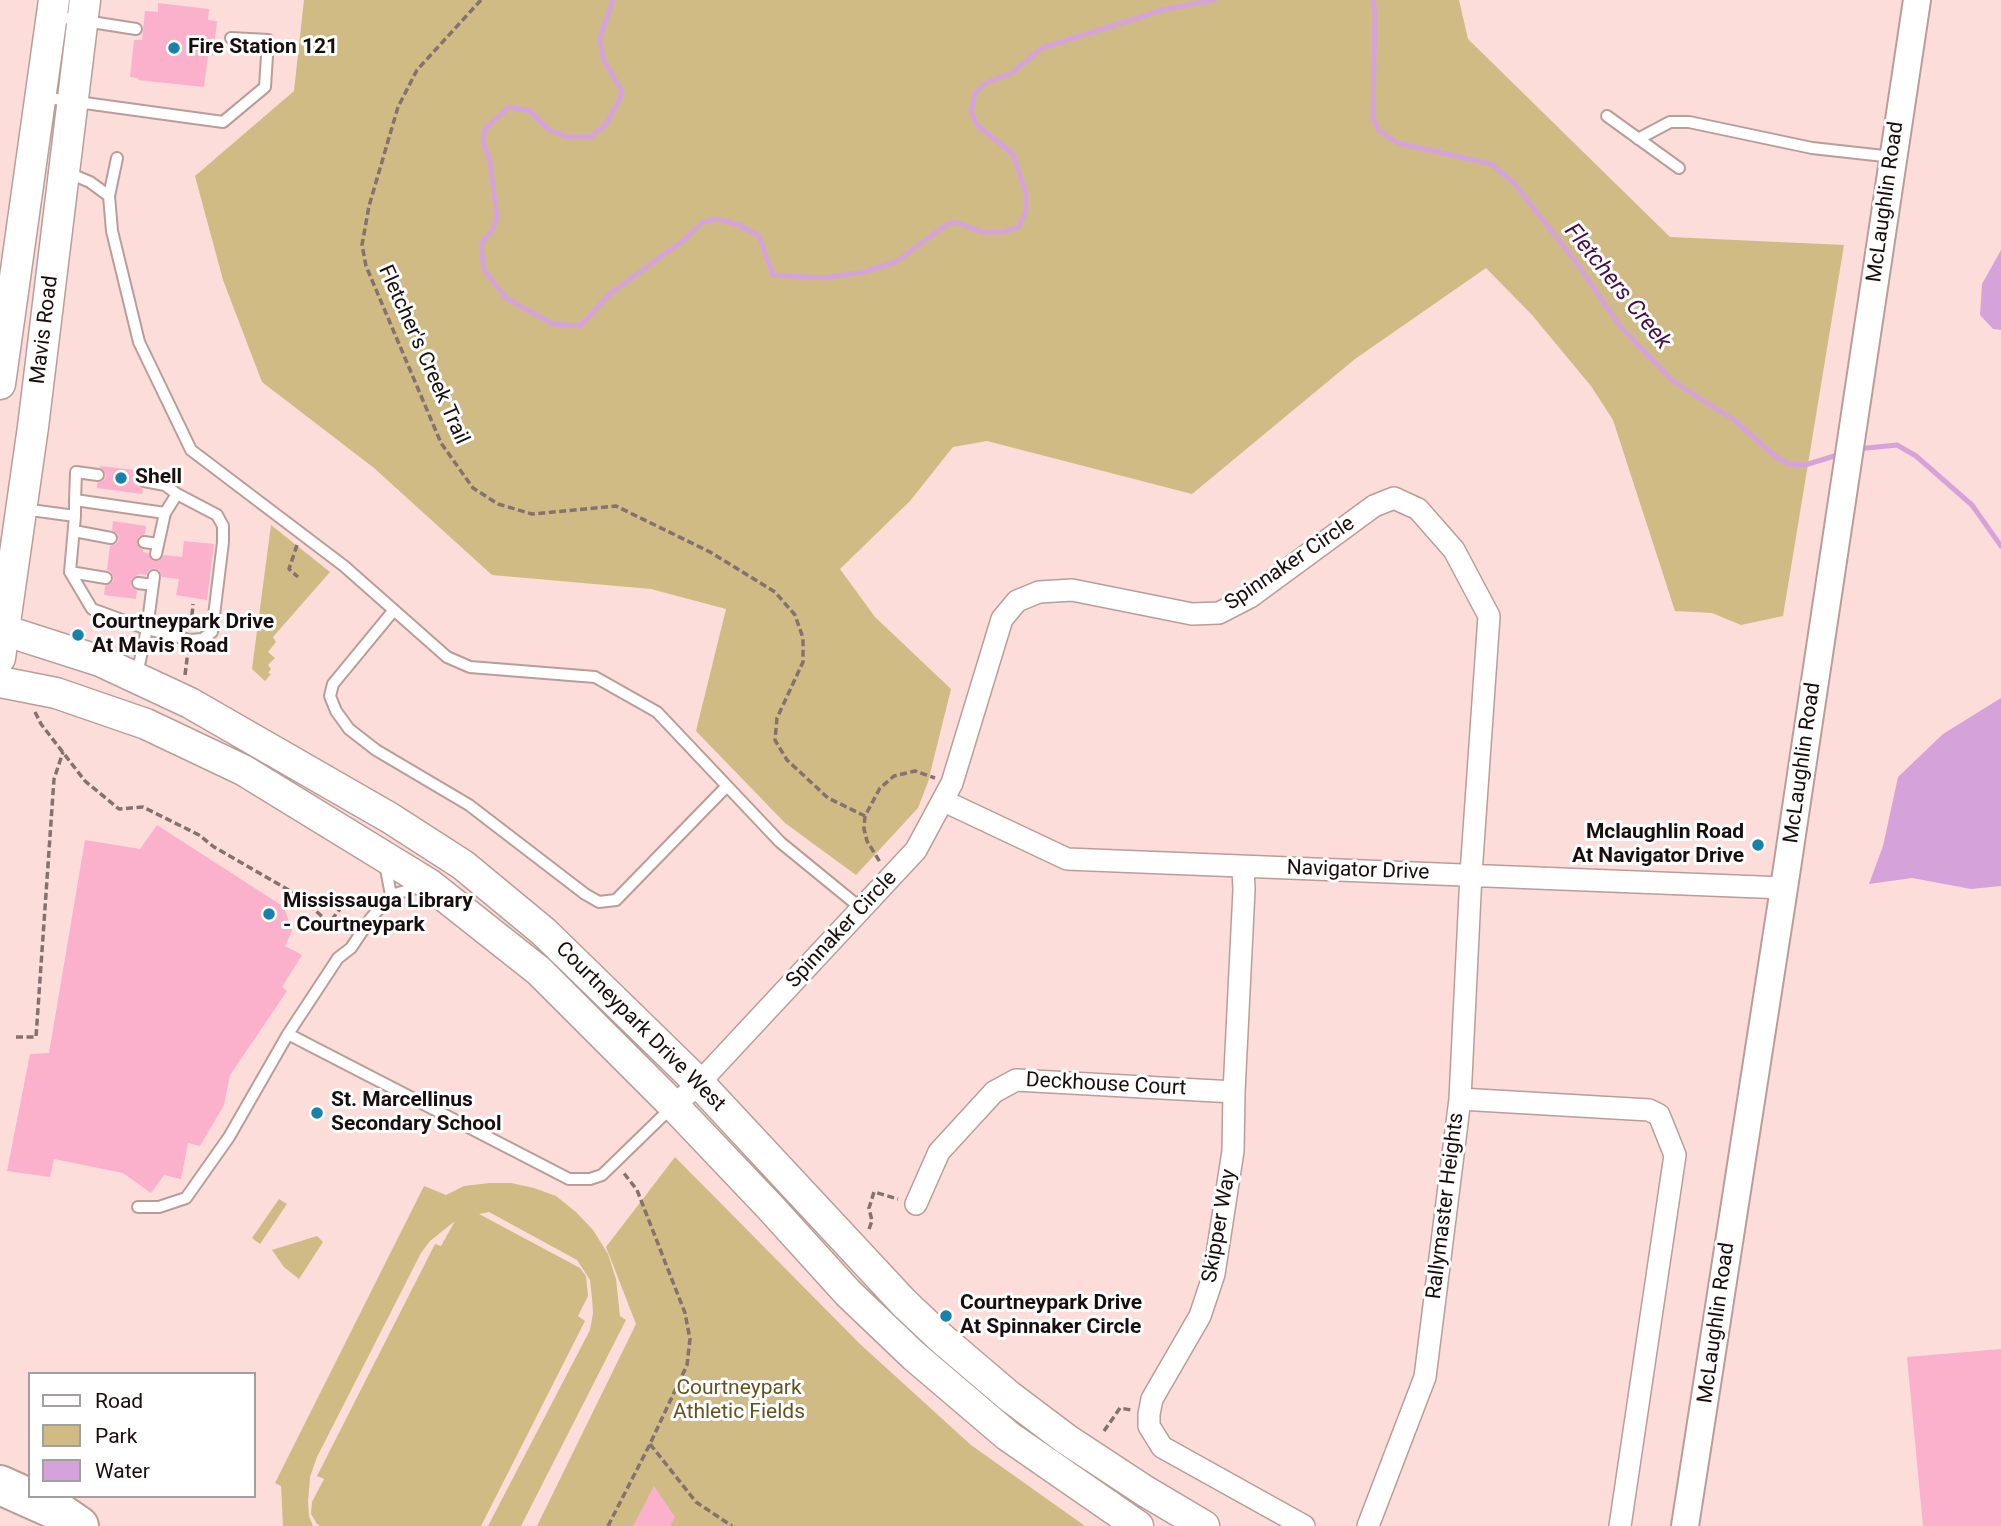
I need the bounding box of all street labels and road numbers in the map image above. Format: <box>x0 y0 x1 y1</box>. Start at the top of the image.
street label: McLaughlin Road <box>1862 120 1910 284</box>
street label: Fletcher's Creek Trail <box>372 262 474 448</box>
street label: Mavis Road <box>26 274 64 386</box>
street label: Spinnaker Circle <box>1220 511 1360 617</box>
street label: McLaughlin Road <box>1779 681 1827 845</box>
street label: Navigator Drive <box>1286 856 1430 886</box>
street label: Spinnaker Circle <box>781 866 903 994</box>
street label: Courtneypark Drive West <box>550 937 730 1117</box>
street label: Deckhouse Court <box>1025 1068 1187 1102</box>
street label: Rallymaster Heights <box>1422 1111 1470 1301</box>
street label: Skipper Way <box>1198 1167 1242 1285</box>
street label: McLaughlin Road <box>1693 1241 1741 1405</box>

